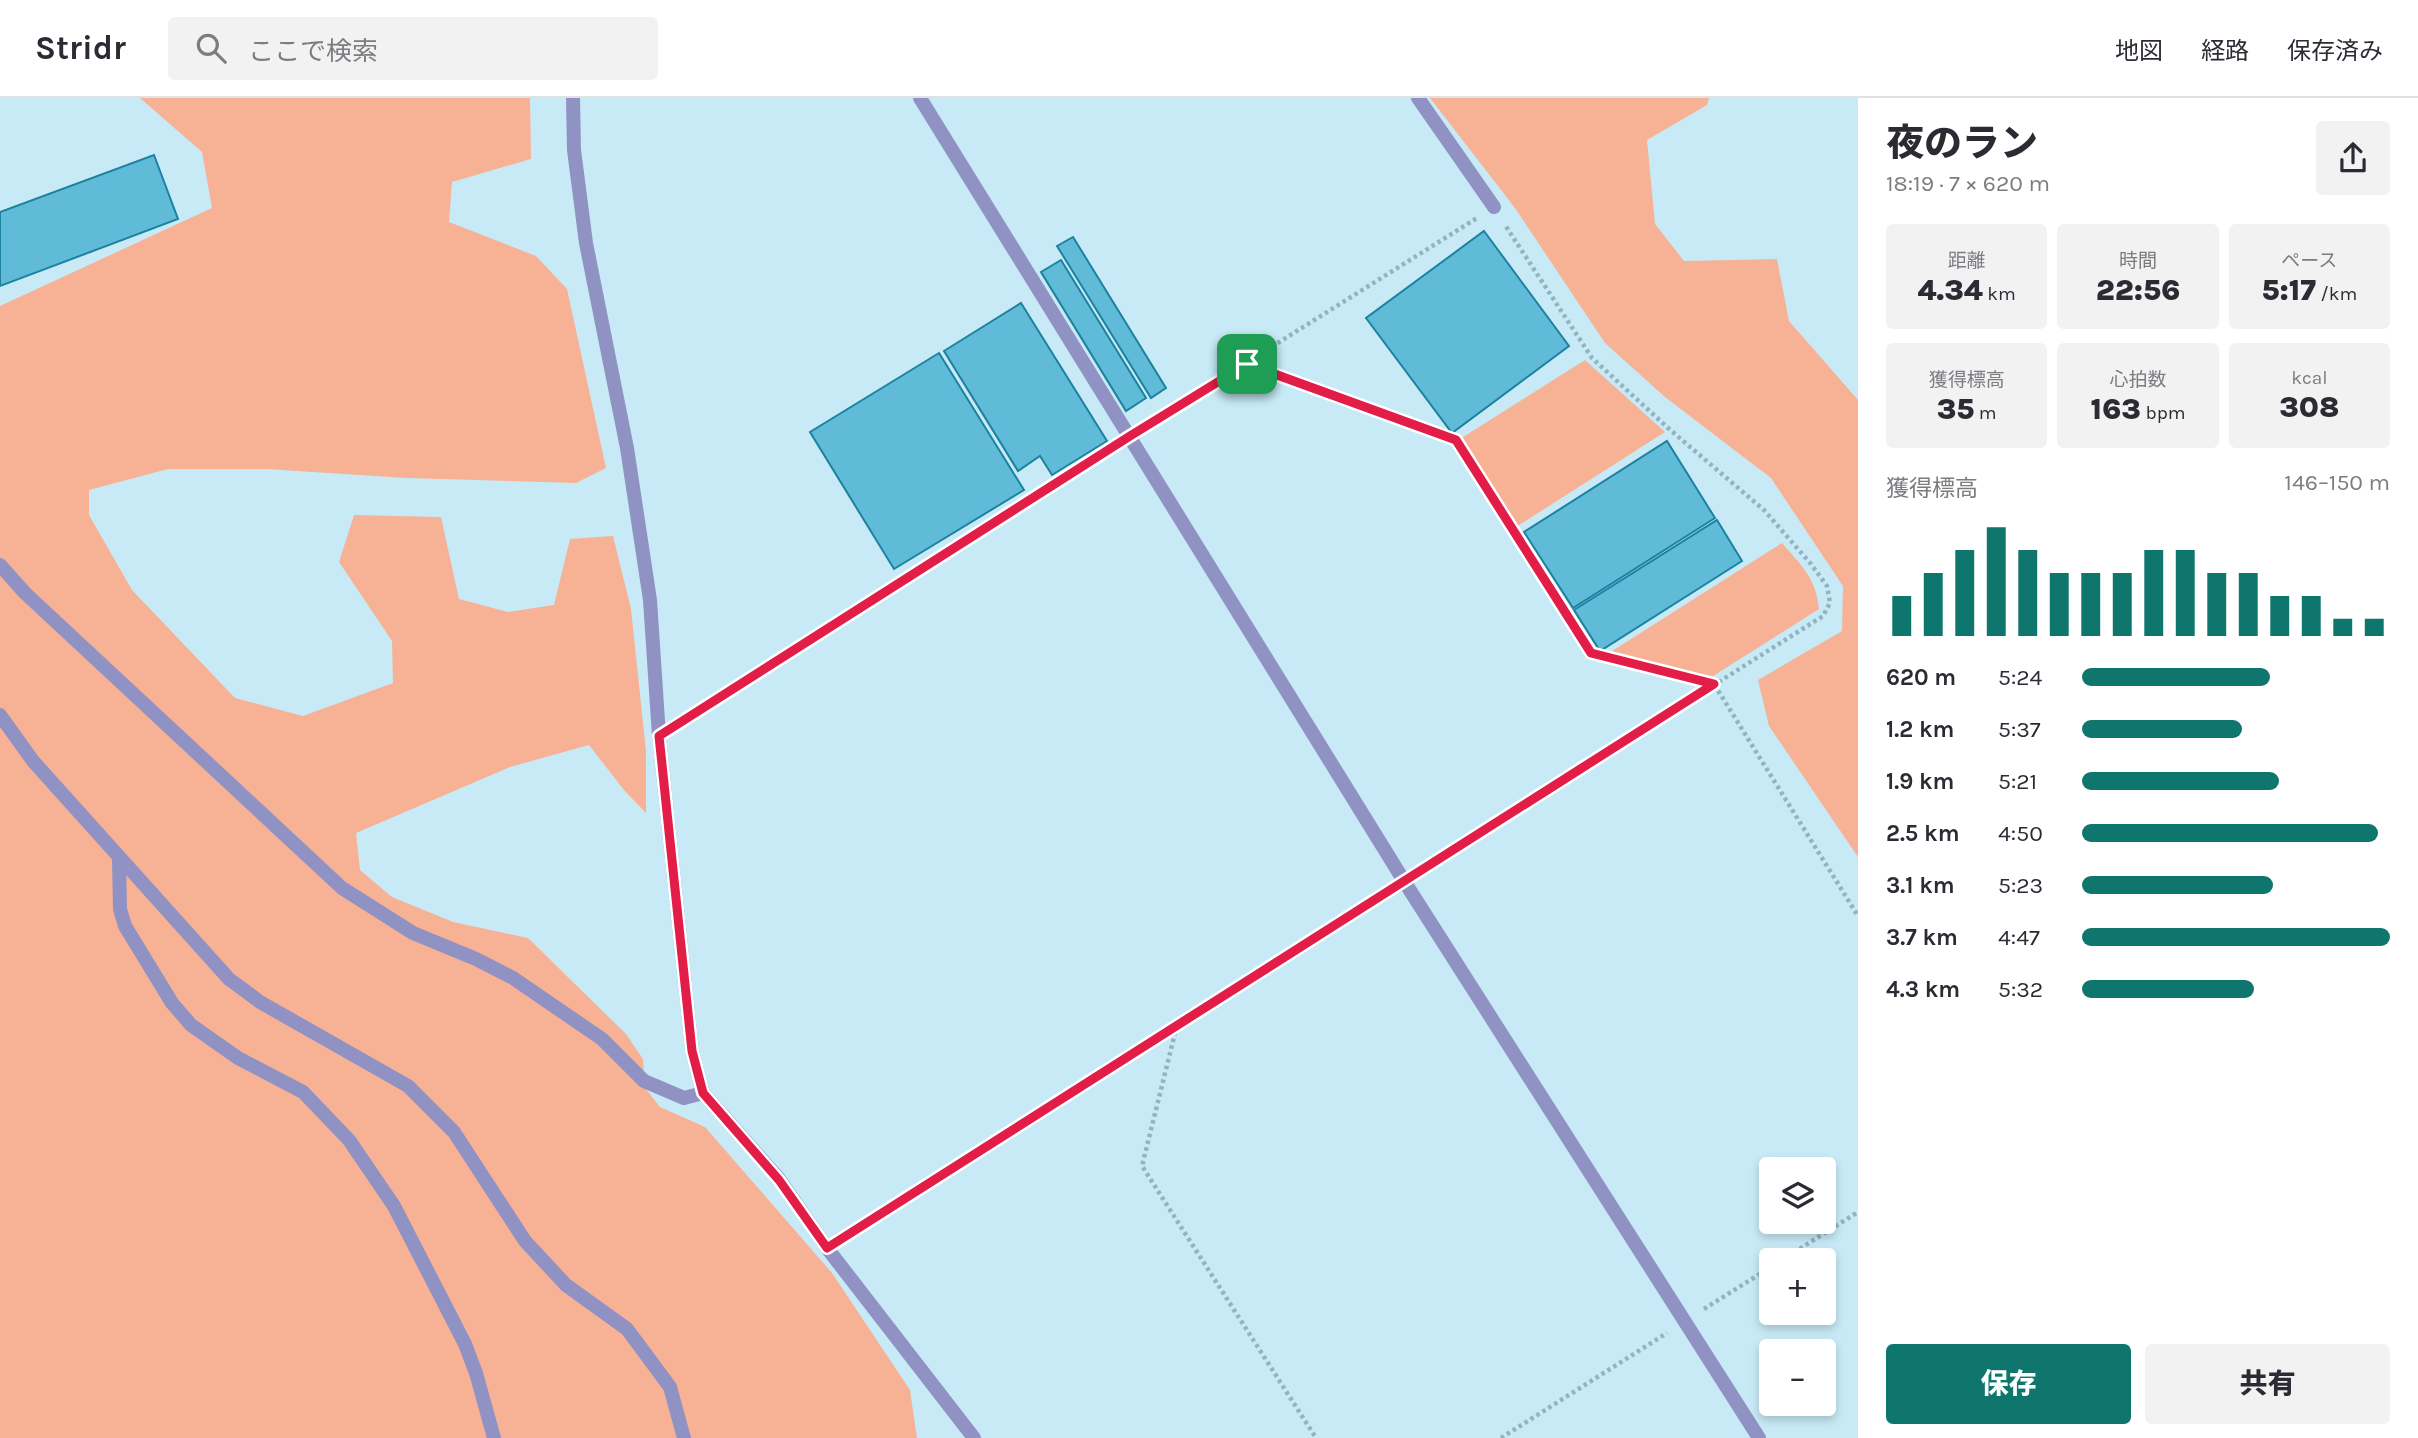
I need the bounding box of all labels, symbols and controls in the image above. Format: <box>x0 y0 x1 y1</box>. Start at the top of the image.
search box <box>168 17 658 80</box>
text: Stridr <box>35 29 126 67</box>
icon: search <box>192 29 230 67</box>
text: ここで検索 <box>248 36 378 67</box>
text: 地図 <box>2115 37 2163 65</box>
text: 経路 <box>2201 37 2249 65</box>
text: 保存済み <box>2287 37 2383 65</box>
text: 夜のラン <box>1886 121 2038 166</box>
button: share <box>2316 121 2390 195</box>
text: 18:19 · 7 × 620 m <box>1886 170 2050 197</box>
text: 距離 <box>1948 250 1986 272</box>
text: 時間 <box>2119 250 2157 272</box>
text: ペース <box>2281 250 2337 272</box>
text: 4.34 <box>1918 272 1983 308</box>
text: 22:56 <box>2096 272 2180 308</box>
text: 5:17 <box>2261 272 2316 308</box>
text: km <box>1983 283 2016 305</box>
text: /km <box>2316 283 2357 305</box>
pin <box>1217 334 1277 394</box>
icon: arrive <box>1228 345 1266 383</box>
text: kcal <box>2291 367 2327 389</box>
text: 獲得標高 <box>1929 369 2005 391</box>
text: 心拍数 <box>2109 369 2167 391</box>
text: 308 <box>2279 389 2339 425</box>
text: 35 <box>1937 391 1974 427</box>
text: 163 <box>2090 391 2141 427</box>
text: m <box>1974 402 1997 424</box>
text: bpm <box>2141 402 2186 424</box>
text: 146–150 m <box>2284 469 2390 496</box>
text: 獲得標高 <box>1886 475 1978 502</box>
text: 620 m <box>1886 664 1956 691</box>
text: 5:24 <box>1998 664 2042 691</box>
text: 1.2 km <box>1886 716 1954 743</box>
text: 5:37 <box>1998 716 2041 743</box>
text: 1.9 km <box>1886 768 1954 795</box>
text: 5:21 <box>1998 768 2037 795</box>
text: 2.5 km <box>1886 820 1960 847</box>
text: 4:50 <box>1998 820 2043 847</box>
text: 3.1 km <box>1886 872 1955 899</box>
text: 5:23 <box>1998 872 2043 899</box>
text: 3.7 km <box>1886 924 1958 951</box>
text: 4:47 <box>1998 924 2040 951</box>
text: 4.3 km <box>1886 976 1960 1003</box>
text: 5:32 <box>1998 976 2043 1003</box>
map controls <box>1759 1157 1836 1416</box>
button: layers <box>1759 1157 1836 1234</box>
button: + <box>1759 1248 1836 1325</box>
button: − <box>1759 1339 1836 1416</box>
button: 保存 <box>1886 1344 2131 1424</box>
button: 共有 <box>2145 1344 2390 1424</box>

